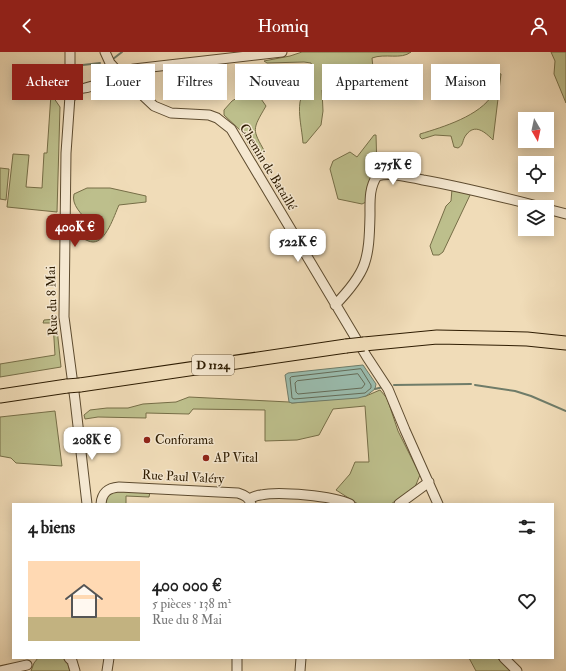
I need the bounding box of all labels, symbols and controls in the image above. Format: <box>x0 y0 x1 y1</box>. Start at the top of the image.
icon: back <box>16 15 38 37</box>
text: Homiq <box>257 15 309 38</box>
icon: person <box>528 15 550 37</box>
chip: Acheter <box>12 64 83 100</box>
chip: Louer <box>91 64 155 100</box>
chip: Filtres <box>163 64 227 100</box>
chip: Nouveau <box>235 64 314 100</box>
chip: Appartement <box>322 64 423 100</box>
chip: Maison <box>431 64 500 100</box>
north arrow <box>518 112 554 148</box>
map controls <box>518 112 554 236</box>
street label: Chemin de Bataillé <box>236 121 300 214</box>
pin: 275K € <box>360 152 426 186</box>
button: locate <box>518 156 554 192</box>
text: 275K € <box>374 157 412 173</box>
button: layers <box>518 200 554 236</box>
pin: 400K € <box>42 214 108 248</box>
text: 400K € <box>55 219 95 235</box>
pin: 522K € <box>265 229 331 263</box>
text: 522K € <box>279 234 317 250</box>
street label: Rue du 8 Mai <box>43 265 61 336</box>
road number: D 1124 <box>192 355 234 375</box>
pin: 208K € <box>59 427 125 461</box>
text: 208K € <box>73 432 111 448</box>
place label: Conforama <box>155 432 214 448</box>
marker: Conforama <box>142 435 152 445</box>
place label: AP Vital <box>213 450 259 466</box>
marker: AP Vital <box>201 453 211 463</box>
street label: Rue Paul Valéry <box>141 467 225 488</box>
icon: filters <box>516 516 538 538</box>
text: 4 biens <box>28 517 75 538</box>
text: 400 000 € <box>152 575 222 596</box>
icon: home <box>60 577 108 625</box>
icon: heart <box>516 590 538 612</box>
text: 5 pièces · 138 m² <box>152 596 231 612</box>
text: Rue du 8 Mai <box>152 612 222 628</box>

